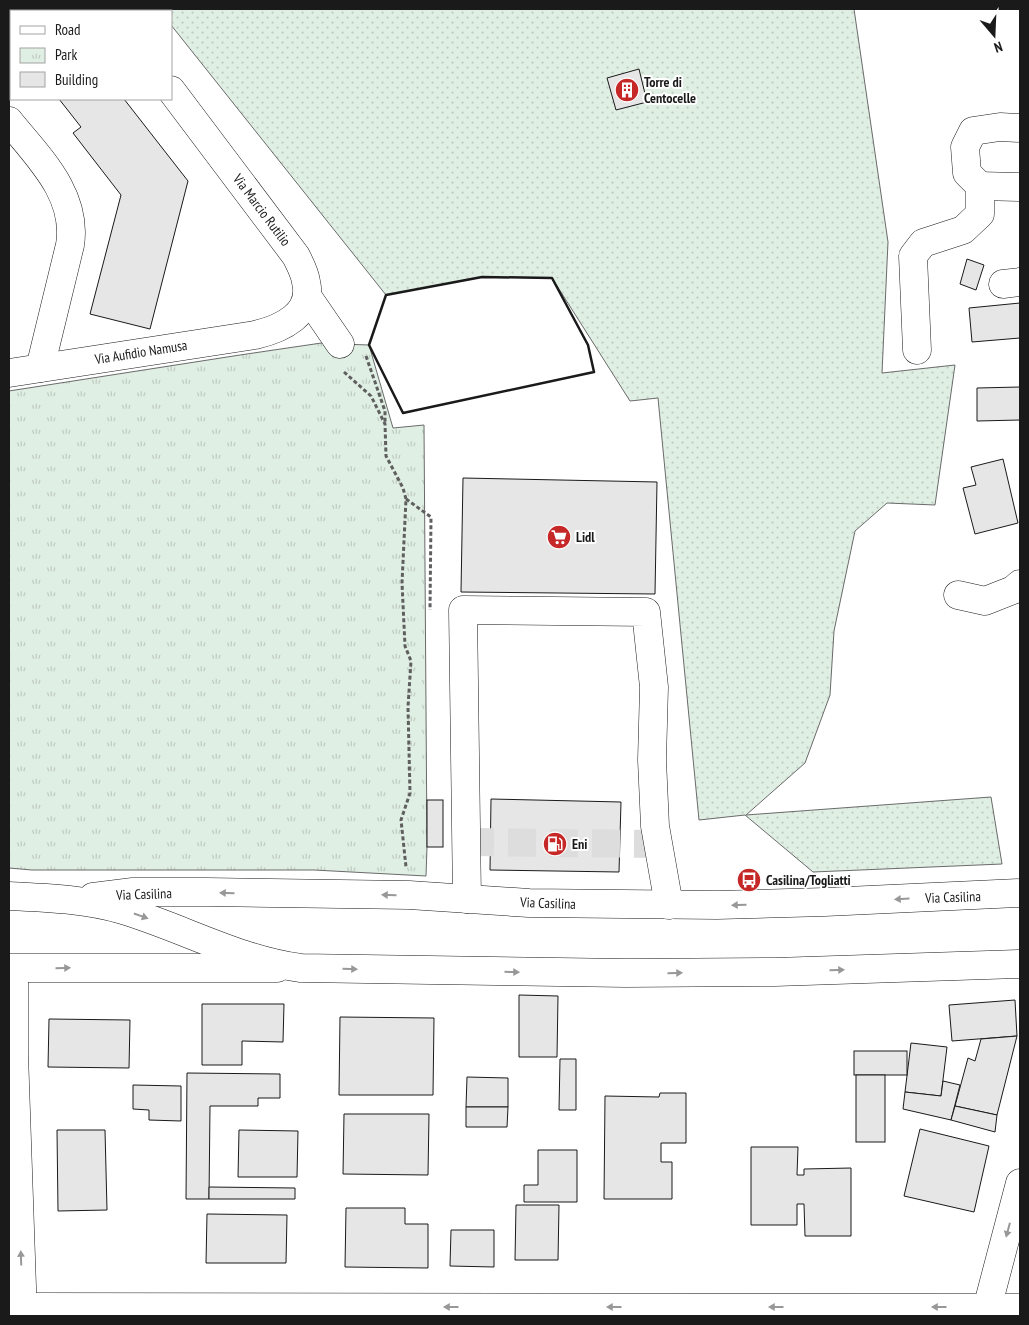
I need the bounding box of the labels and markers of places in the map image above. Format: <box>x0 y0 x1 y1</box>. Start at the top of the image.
place label: Torre di Centocelle <box>644 73 696 107</box>
building icon: Torre di Centocelle <box>614 77 640 103</box>
supermarket icon: Lidl <box>546 524 572 550</box>
place label: Lidl <box>576 528 595 546</box>
fuel station icon: Eni <box>542 831 568 857</box>
place label: Eni <box>572 835 587 853</box>
bus stop icon: Casilina/Togliatti <box>736 867 762 893</box>
place label: Casilina/Togliatti <box>766 871 851 889</box>

